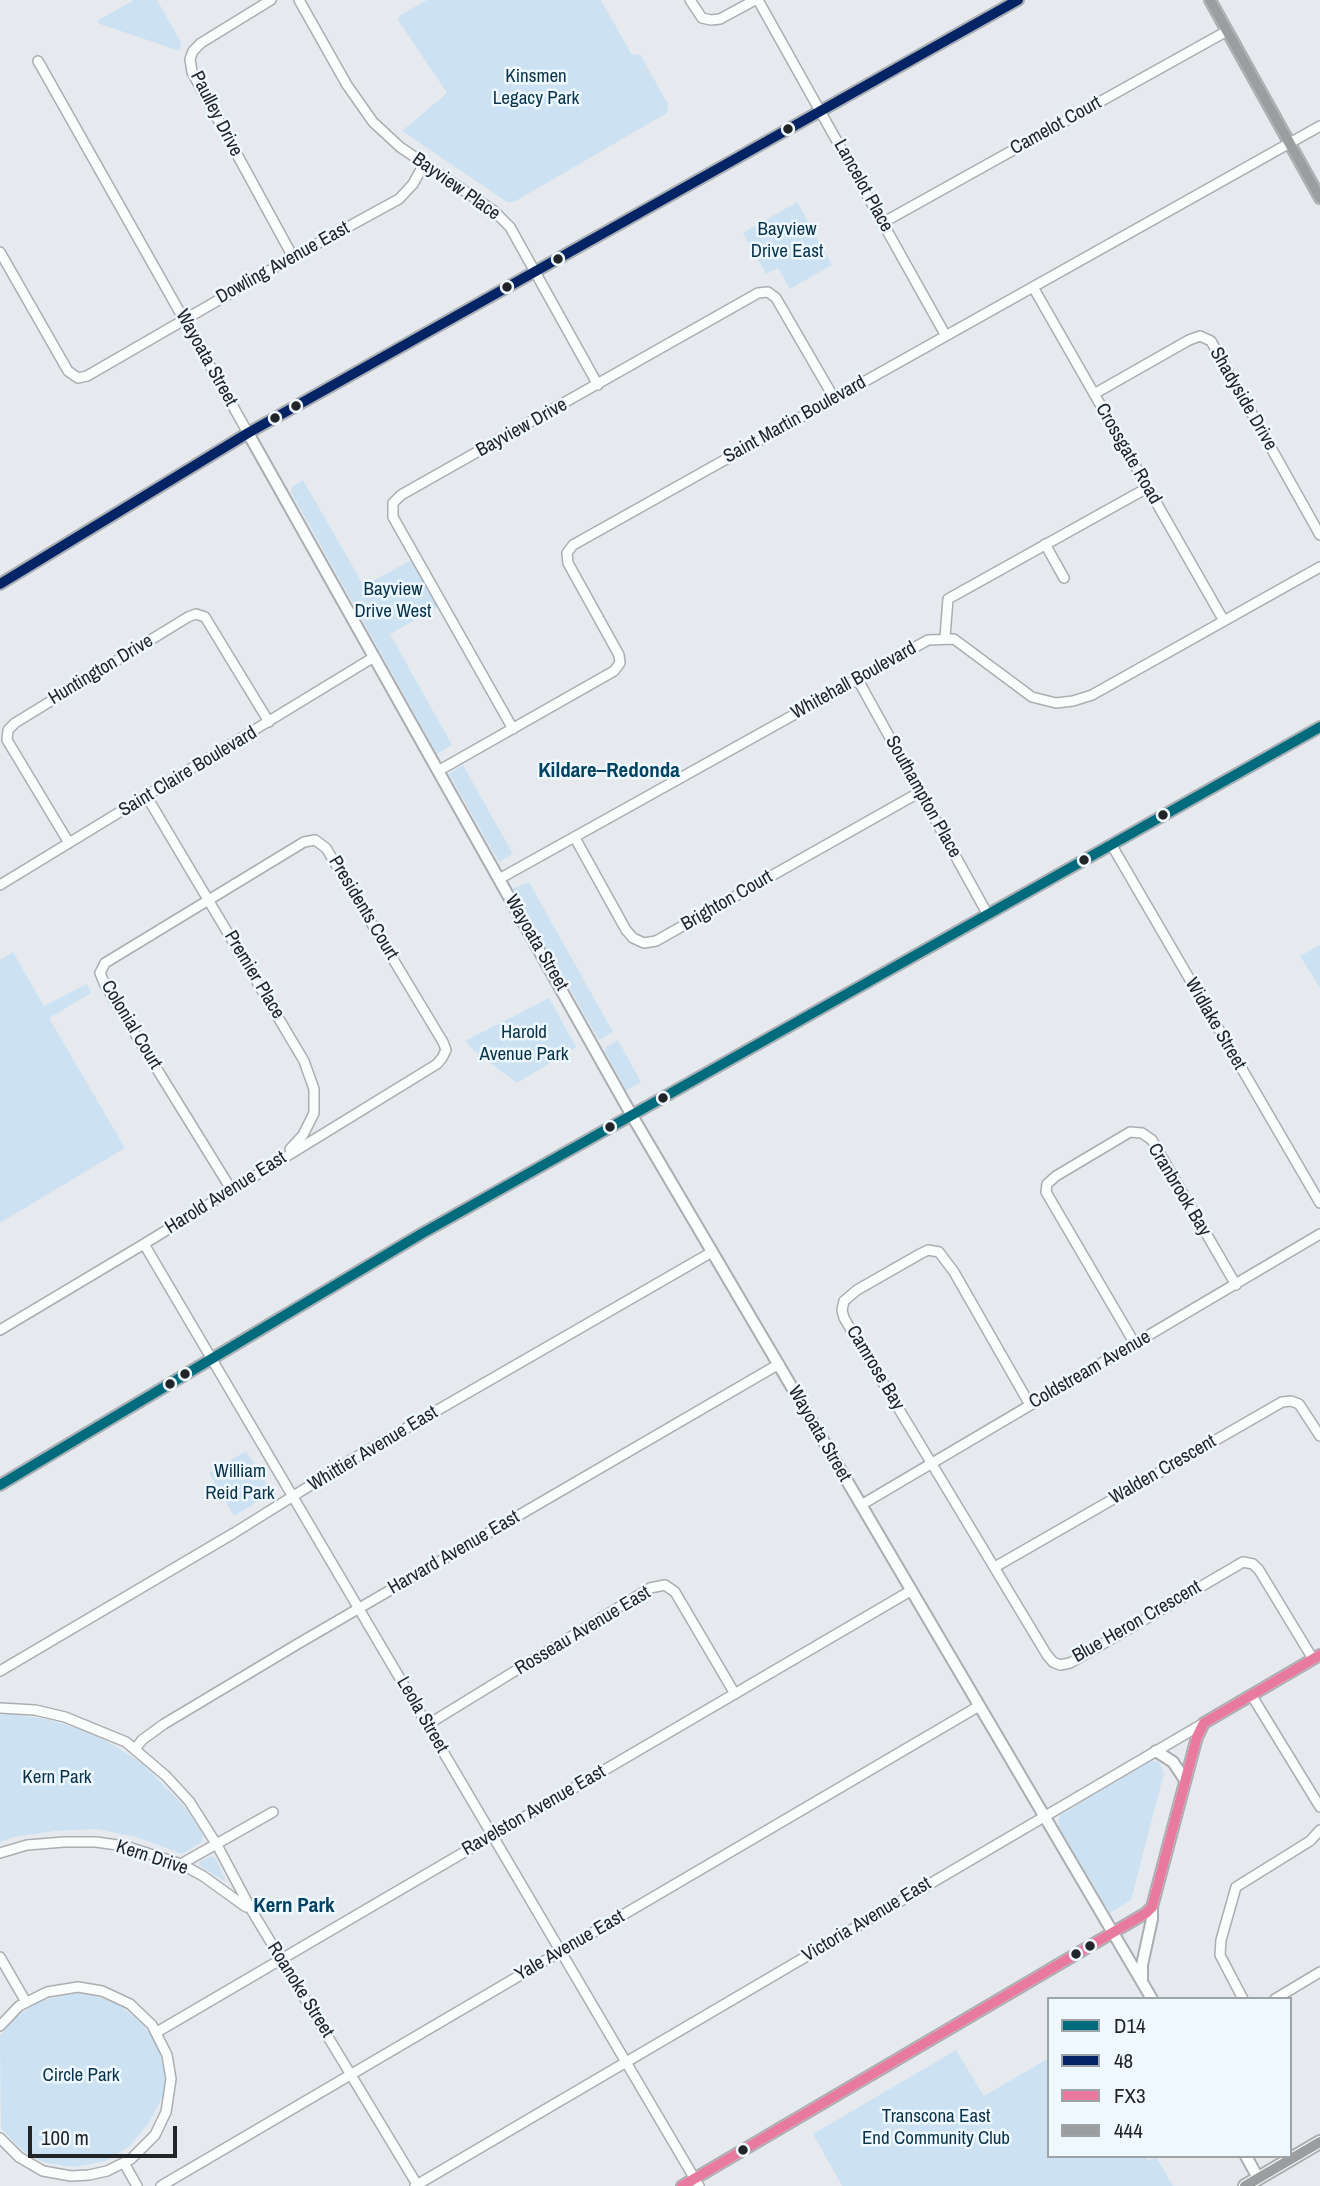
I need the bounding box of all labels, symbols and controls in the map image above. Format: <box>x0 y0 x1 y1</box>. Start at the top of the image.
park label: Kinsmen Legacy Park <box>493 66 579 110</box>
street label: Paulley Drive <box>185 68 247 160</box>
street label: Camelot Court <box>1007 92 1105 160</box>
unlabelled marker <box>781 122 795 136</box>
street label: Lancelot Place <box>828 136 898 236</box>
street label: Bayview Place <box>408 148 504 226</box>
street label: Dowling Avenue East <box>212 217 354 309</box>
park label: Bayview Drive East <box>751 219 823 263</box>
unlabelled marker <box>551 252 565 266</box>
unlabelled marker <box>500 280 514 294</box>
street label: Wayoata Street <box>170 306 242 410</box>
street label: Shadyside Drive <box>1204 343 1282 455</box>
street label: Saint Martin Boulevard <box>720 371 870 469</box>
street label: Bayview Drive <box>473 394 571 462</box>
unlabelled marker <box>289 399 303 413</box>
street label: Crossgate Road <box>1090 400 1166 508</box>
unlabelled marker <box>268 411 282 425</box>
park label: Bayview Drive West <box>355 579 431 623</box>
street label: Huntington Drive <box>45 630 157 710</box>
street label: Whitehall Boulevard <box>788 637 920 725</box>
street label: Saint Claire Boulevard <box>115 722 261 822</box>
street label: Southampton Place <box>880 732 966 862</box>
district label: Kildare–Redonda <box>538 758 680 784</box>
unlabelled marker <box>1156 808 1170 822</box>
street label: Presidents Court <box>323 852 403 964</box>
unlabelled marker <box>1077 853 1091 867</box>
street label: Brighton Court <box>677 866 777 936</box>
street label: Wayoata Street <box>499 891 573 995</box>
street label: Premier Place <box>219 927 289 1023</box>
street label: Widlake Street <box>1180 974 1250 1074</box>
street label: Colonial Court <box>96 976 166 1074</box>
park label: Harold Avenue Park <box>480 1022 568 1066</box>
unlabelled marker <box>656 1091 670 1105</box>
unlabelled marker <box>603 1120 617 1134</box>
street label: Cranbrook Bay <box>1142 1140 1216 1240</box>
street label: Harold Avenue East <box>161 1147 291 1239</box>
street label: Camrose Bay <box>841 1322 909 1414</box>
street label: Coldstream Avenue <box>1025 1326 1155 1414</box>
unlabelled marker <box>178 1367 192 1381</box>
unlabelled marker <box>163 1377 177 1391</box>
street label: Wayoata Street <box>782 1382 856 1486</box>
street label: Whittier Avenue East <box>304 1401 442 1497</box>
street label: Walden Crescent <box>1106 1430 1220 1510</box>
park label: William Reid Park <box>205 1461 275 1505</box>
street label: Harvard Avenue East <box>384 1506 524 1600</box>
street label: Blue Heron Crescent <box>1069 1576 1205 1668</box>
street label: Rosseau Avenue East <box>511 1582 655 1680</box>
street label: Leola Street <box>391 1673 453 1757</box>
street label: Ravelston Avenue East <box>458 1761 610 1861</box>
park label: Kern Park <box>22 1767 92 1789</box>
street label: Kern Drive <box>113 1836 191 1880</box>
street label: Victoria Avenue East <box>799 1873 935 1967</box>
district label: Kern Park <box>253 1893 335 1919</box>
street label: Yale Avenue East <box>511 1906 629 1986</box>
street label: Roanoke Street <box>262 1938 338 2042</box>
unlabelled marker <box>1083 1939 1097 1953</box>
unlabelled marker <box>1069 1947 1083 1961</box>
legend <box>1047 1997 1292 2158</box>
text: D14 <box>1114 2011 1146 2040</box>
text: 48 <box>1114 2046 1133 2075</box>
park label: Circle Park <box>42 2065 120 2087</box>
text: FX3 <box>1114 2081 1146 2110</box>
park label: Transcona East End Community Club <box>862 2106 1010 2150</box>
scale bar <box>32 2112 180 2156</box>
text: 444 <box>1114 2116 1143 2145</box>
text: 100 m <box>41 2123 89 2152</box>
unlabelled marker <box>736 2143 750 2157</box>

